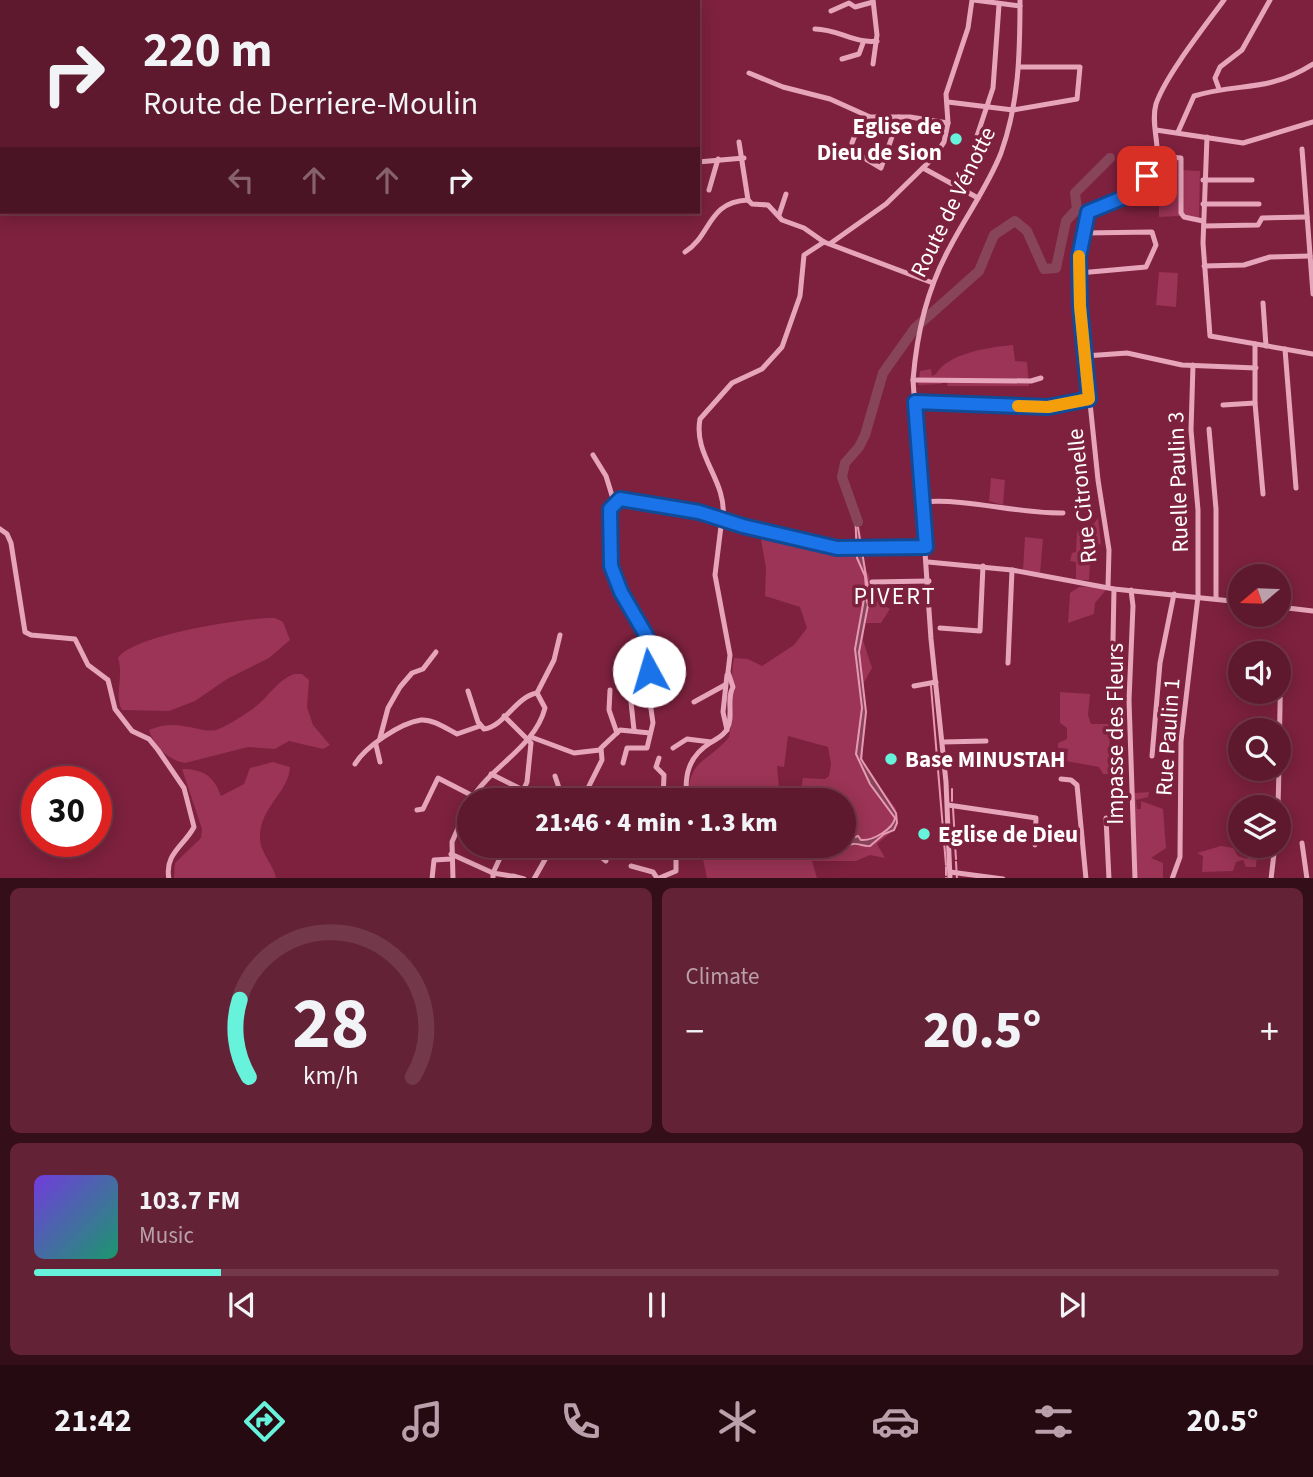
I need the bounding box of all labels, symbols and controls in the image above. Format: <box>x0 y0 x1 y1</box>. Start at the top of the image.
text: 220 m <box>143 16 272 86</box>
icon: right <box>28 28 119 119</box>
text: Route de Derriere-Moulin <box>143 81 478 127</box>
place label: Eglise de Dieu de Sion <box>817 110 942 169</box>
street label: Route de Vénotte <box>902 121 1004 283</box>
marker: Eglise de Dieu de Sion <box>948 131 964 147</box>
pin <box>1117 146 1177 206</box>
icon: arrive <box>1128 157 1166 195</box>
icon: left <box>222 161 260 199</box>
icon: ahead <box>295 161 333 199</box>
icon: ahead <box>368 161 406 199</box>
icon: right <box>441 161 479 199</box>
street label: Ruelle Paulin 3 <box>1159 411 1197 553</box>
street label: Rue Citronelle <box>1059 427 1105 565</box>
north arrow <box>1228 564 1292 626</box>
map controls <box>1228 564 1291 858</box>
district label: PIVERT <box>853 579 937 614</box>
position arrow <box>612 634 686 708</box>
button: sound <box>1228 641 1291 704</box>
street label: Impasse des Fleurs <box>1099 643 1132 825</box>
street label: Rue Paulin 1 <box>1147 677 1189 797</box>
button: search <box>1228 718 1291 781</box>
place label: Base MINUSTAH <box>905 743 1065 776</box>
marker: Base MINUSTAH <box>883 751 899 767</box>
speed limit sign: 30 <box>21 766 112 857</box>
button: layers <box>1228 795 1291 858</box>
text: 21:46 · 4 min · 1.3 km <box>535 804 778 841</box>
place label: Eglise de Dieu <box>938 818 1078 851</box>
marker: Eglise de Dieu <box>916 826 932 842</box>
text: Climate <box>686 960 759 993</box>
text: 28 <box>292 972 369 1076</box>
text: 20.5° <box>923 994 1042 1068</box>
text: − <box>686 1005 704 1059</box>
text: + <box>1260 1005 1279 1059</box>
text: km/h <box>303 1057 359 1093</box>
text: 103.7 FM <box>139 1182 240 1219</box>
text: Music <box>139 1219 194 1252</box>
icon: previous <box>223 1286 261 1324</box>
icon: pause <box>638 1286 676 1324</box>
icon: next <box>1053 1286 1091 1324</box>
icon: directions <box>240 1397 289 1446</box>
icon: music <box>398 1397 447 1446</box>
icon: phone <box>556 1397 605 1446</box>
icon: climate <box>713 1397 762 1446</box>
icon: car <box>871 1397 920 1446</box>
icon: filters <box>1029 1397 1078 1446</box>
text: 21:42 <box>54 1398 132 1444</box>
text: 20.5° <box>1187 1398 1259 1444</box>

